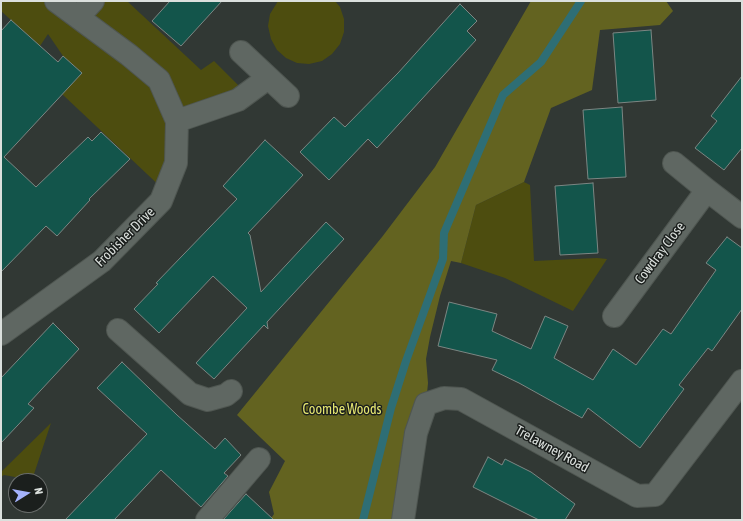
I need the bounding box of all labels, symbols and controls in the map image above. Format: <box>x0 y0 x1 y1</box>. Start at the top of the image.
street label: Frobisher Drive <box>92 204 158 270</box>
street label: Cowdray Close <box>631 219 689 287</box>
park label: Coombe Woods <box>303 402 381 418</box>
street label: Trelawney Road <box>512 422 592 476</box>
north arrow <box>8 473 48 513</box>
text: N <box>32 487 45 495</box>

